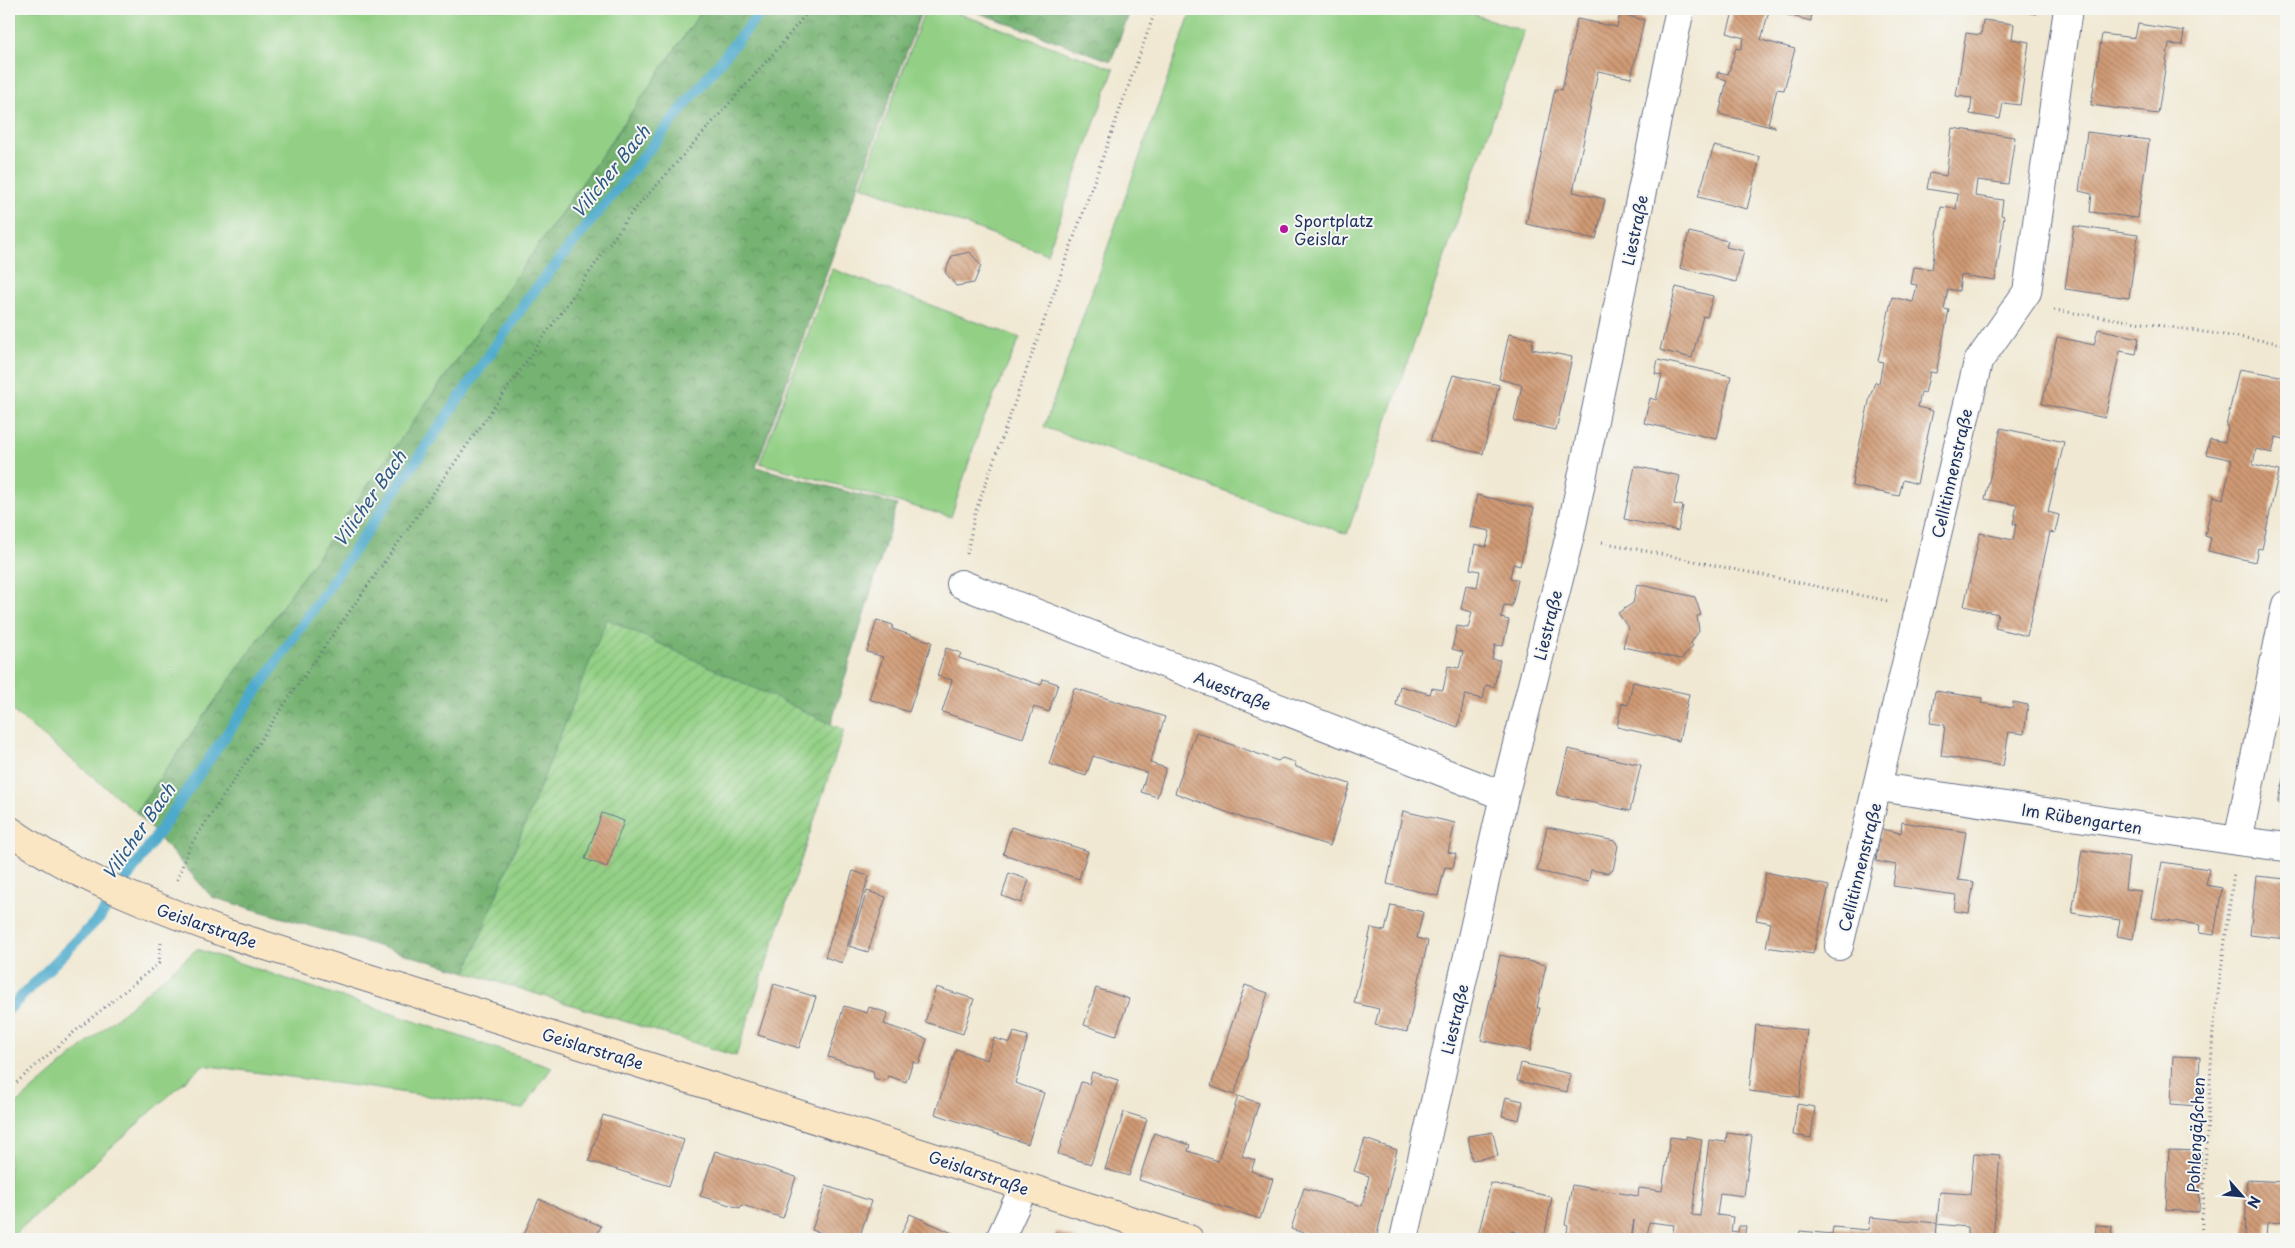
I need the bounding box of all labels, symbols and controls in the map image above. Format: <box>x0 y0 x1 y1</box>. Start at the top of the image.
water label: Vilicher Bach <box>564 118 656 223</box>
street label: Liestraße <box>1615 192 1653 268</box>
place label: Sportplatz Geislar <box>1294 208 1373 250</box>
marker: Sportplatz Geislar <box>1278 223 1290 235</box>
street label: Cellitinnenstraße <box>1924 406 1978 540</box>
water label: Vilicher Bach <box>326 444 413 552</box>
street label: Liestraße <box>1527 587 1567 663</box>
street label: Auestraße <box>1191 664 1275 716</box>
water label: Vilicher Bach <box>95 777 182 885</box>
street label: Im Rübengarten <box>2020 797 2144 839</box>
street label: Cellitinnenstraße <box>1831 800 1887 934</box>
street label: Geislarstraße <box>153 897 261 953</box>
street label: Liestraße <box>1434 981 1474 1057</box>
street label: Geislarstraße <box>539 1021 647 1075</box>
street label: Pohlengäßchen <box>2180 1076 2210 1194</box>
street label: Geislarstraße <box>925 1144 1033 1200</box>
north arrow <box>2218 1170 2268 1220</box>
text: N <box>2242 1192 2266 1212</box>

